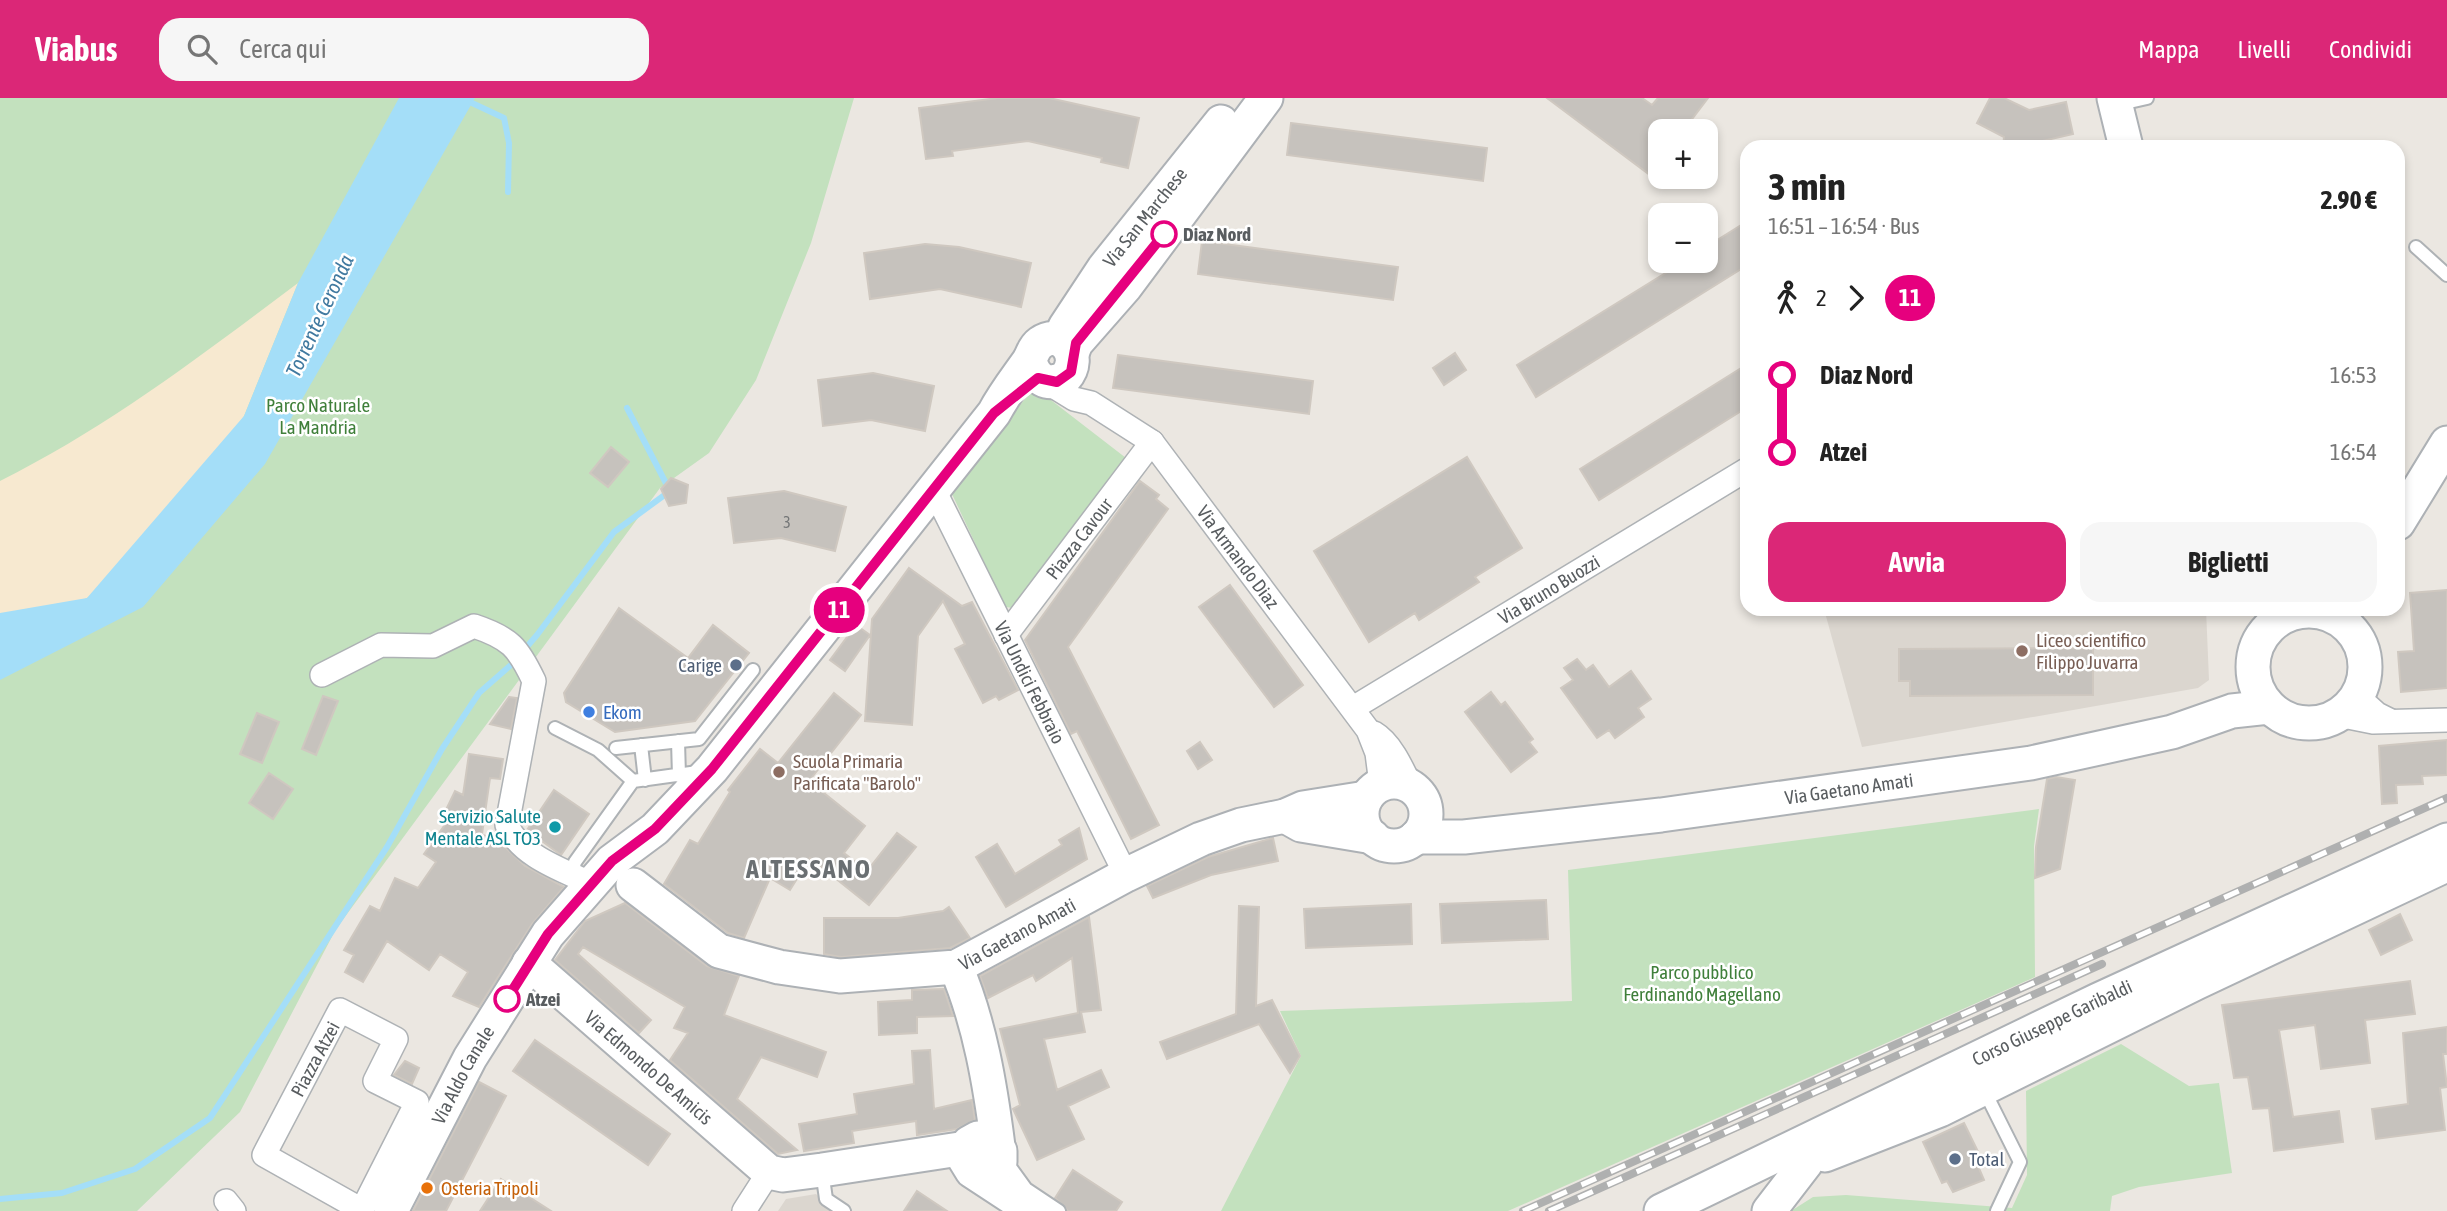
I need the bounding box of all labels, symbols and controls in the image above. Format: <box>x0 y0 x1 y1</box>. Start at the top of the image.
search box <box>159 18 649 81</box>
text: Viabus <box>35 30 117 68</box>
icon: search <box>183 30 221 68</box>
text: Cerca qui <box>239 34 327 64</box>
text: Mappa <box>2138 36 2199 63</box>
text: Livelli <box>2237 36 2291 63</box>
text: Condividi <box>2329 36 2412 63</box>
map controls <box>1648 119 1718 273</box>
button: + <box>1648 119 1718 189</box>
street label: Via San Marchese <box>1098 163 1191 271</box>
text: 3 min <box>1768 165 1846 208</box>
text: 2.90 € <box>2320 185 2377 215</box>
button: − <box>1648 203 1718 273</box>
text: 16:51 – 16:54 · Bus <box>1768 213 1920 239</box>
marker: Diaz Nord <box>1151 221 1177 247</box>
place label: Diaz Nord <box>1183 223 1251 245</box>
water label: Torrente Ceronda <box>280 251 358 380</box>
icon: walk <box>1768 279 1806 317</box>
icon: forward <box>1837 279 1875 317</box>
text: 11 <box>1899 284 1921 311</box>
text: 2 <box>1816 285 1827 311</box>
text: Diaz Nord <box>1820 360 1913 390</box>
text: 16:53 <box>2330 362 2377 388</box>
park label: Parco Naturale La Mandria <box>266 394 370 438</box>
text: Atzei <box>1820 437 1867 467</box>
text: 16:54 <box>2330 439 2377 465</box>
street label: Piazza Cavour <box>1041 493 1117 583</box>
street label: Via Armando Diaz <box>1192 501 1284 613</box>
house number: 3 <box>783 513 791 531</box>
button: Avvia <box>1768 522 2066 602</box>
button: Biglietti <box>2080 522 2377 602</box>
street label: Via Bruno Buozzi <box>1494 550 1604 629</box>
line badge: 11 <box>808 587 870 633</box>
text: 11 <box>828 596 850 623</box>
street label: Via Undici Febbraio <box>990 617 1070 747</box>
place label: Liceo scientifico Filippo Juvarra <box>2036 629 2146 673</box>
marker: Liceo scientifico Filippo Juvarra <box>2014 643 2030 659</box>
place label: Carige <box>678 654 722 676</box>
marker: Carige <box>728 657 744 673</box>
place label: Ekom <box>603 701 642 723</box>
marker: Ekom <box>581 704 597 720</box>
place label: Scuola Primaria Parificata "Barolo" <box>793 750 921 794</box>
marker: Scuola Primaria Parificata "Barolo" <box>771 764 787 780</box>
street label: Via Gaetano Amati <box>1783 769 1915 808</box>
place label: Servizio Salute Mentale ASL TO3 <box>425 805 541 849</box>
marker: Servizio Salute Mentale ASL TO3 <box>547 819 563 835</box>
district label: ALTESSANO <box>745 854 872 884</box>
street label: Via Gaetano Amati <box>955 893 1079 974</box>
park label: Parco pubblico Ferdinando Magellano <box>1623 961 1781 1005</box>
street label: Corso Giuseppe Garibaldi <box>1968 975 2135 1070</box>
marker: Atzei <box>494 986 520 1012</box>
place label: Atzei <box>525 988 560 1010</box>
street label: Via Edmondo De Amicis <box>581 1006 717 1129</box>
street label: Piazza Atzei <box>286 1018 344 1100</box>
street label: Via Aldo Canale <box>427 1021 499 1128</box>
place label: Total <box>1969 1148 2004 1170</box>
marker: Total <box>1947 1151 1963 1167</box>
place label: Osteria Tripoli <box>441 1177 539 1199</box>
marker: Osteria Tripoli <box>419 1180 435 1196</box>

